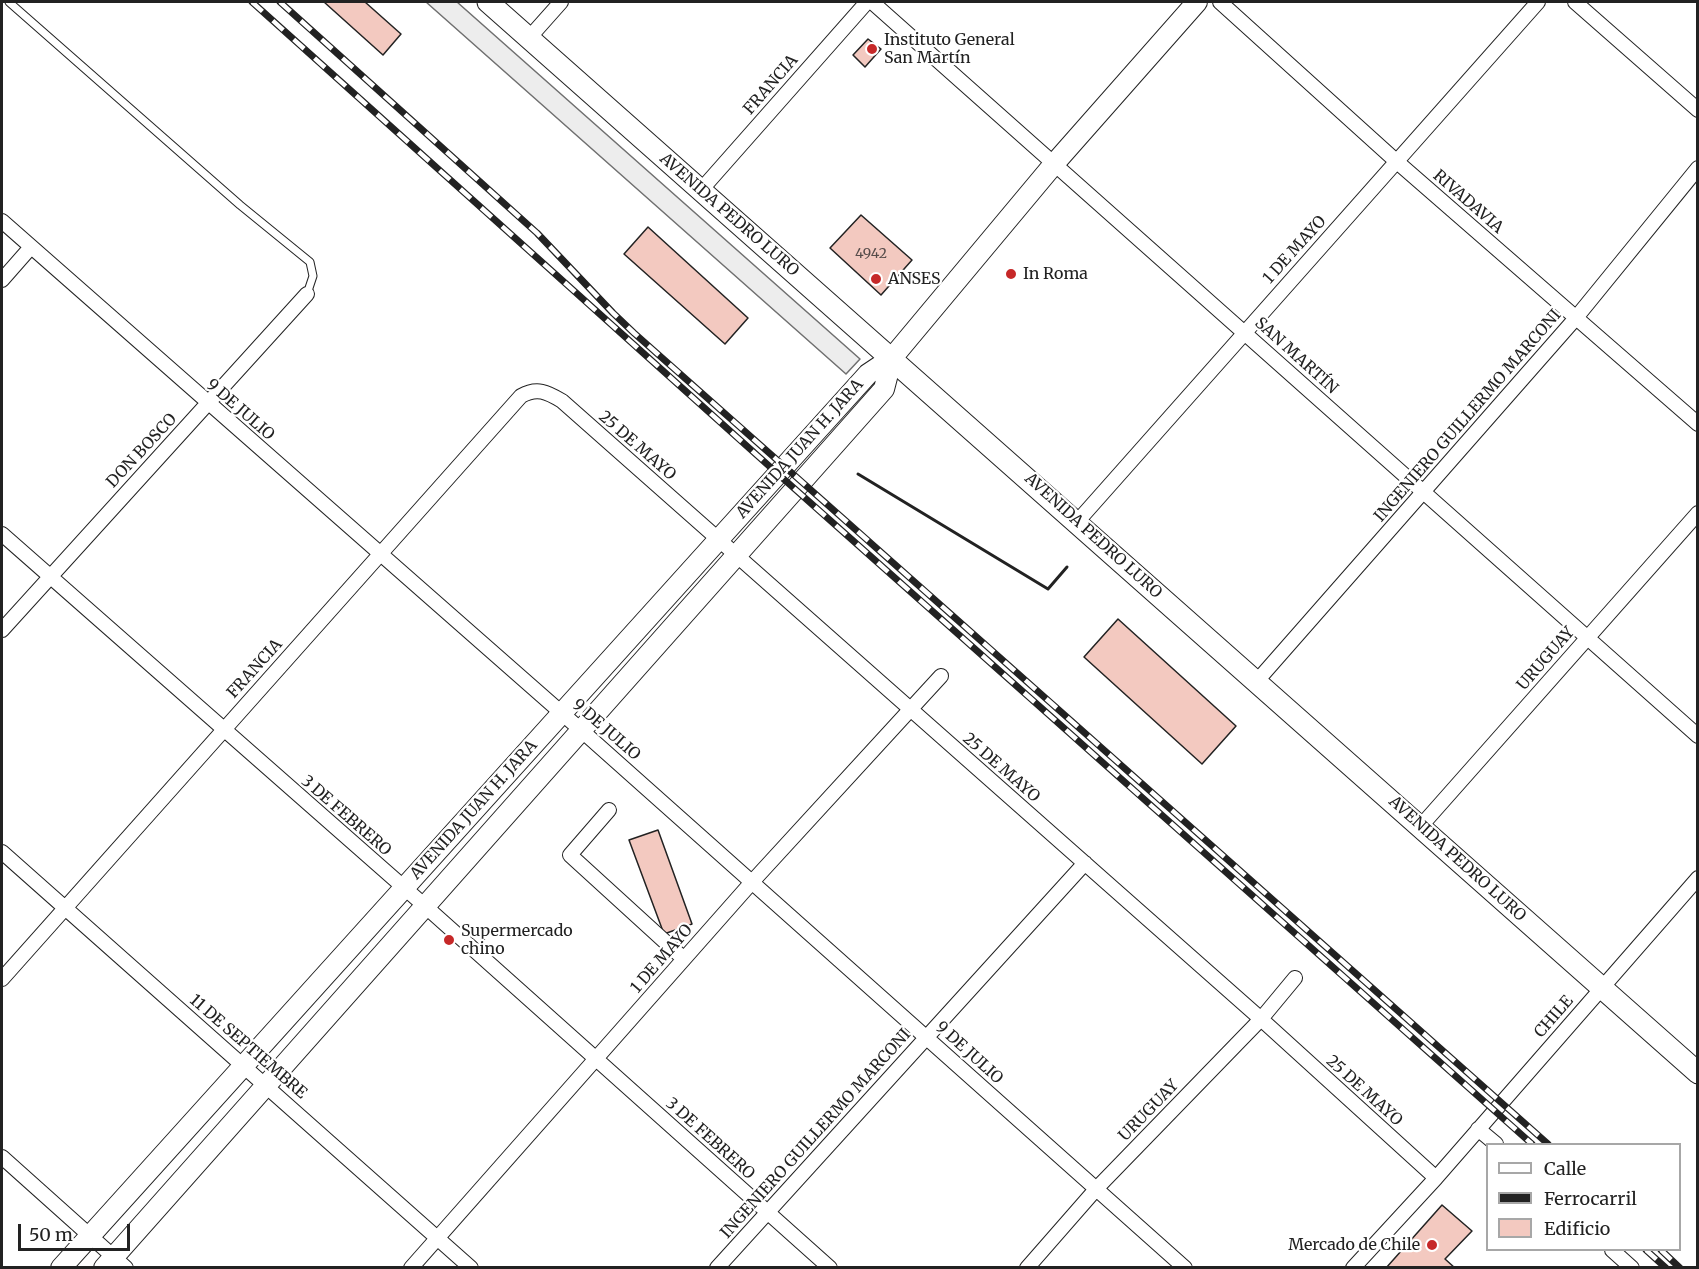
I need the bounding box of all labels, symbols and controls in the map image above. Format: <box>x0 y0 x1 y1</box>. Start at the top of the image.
place label: Instituto General San Martín <box>884 30 1015 68</box>
marker: Instituto General San Martín <box>865 42 879 56</box>
street label: FRANCIA <box>740 51 802 119</box>
street label: AVENIDA PEDRO LURO <box>656 149 802 281</box>
street label: RIVADAVIA <box>1429 166 1507 238</box>
street label: 1 DE MAYO <box>1260 212 1330 288</box>
house number: 4942 <box>855 246 887 262</box>
place label: In Roma <box>1023 264 1088 284</box>
marker: In Roma <box>1004 267 1018 281</box>
place label: ANSES <box>888 269 941 289</box>
marker: ANSES <box>869 272 883 286</box>
street label: INGENIERO GUILLERMO MARCONI <box>1371 306 1565 526</box>
street label: SAN MARTÍN <box>1251 314 1341 398</box>
street label: 9 DE JULIO <box>202 375 278 445</box>
street label: AVENIDA JUAN H. JARA <box>732 375 868 523</box>
street label: 25 DE MAYO <box>595 407 679 485</box>
street label: DON BOSCO <box>103 410 181 492</box>
street label: AVENIDA PEDRO LURO <box>1020 469 1166 603</box>
street label: URUGUAY <box>1513 623 1579 695</box>
street label: FRANCIA <box>224 636 286 702</box>
street label: 9 DE JULIO <box>568 695 644 765</box>
street label: 25 DE MAYO <box>959 729 1043 807</box>
street label: AVENIDA JUAN H. JARA <box>406 736 542 884</box>
street label: 3 DE FEBRERO <box>297 772 395 860</box>
street label: AVENIDA PEDRO LURO <box>1384 792 1530 926</box>
place label: Supermercado chino <box>461 921 573 959</box>
street label: 1 DE MAYO <box>627 921 697 997</box>
marker: Supermercado chino <box>442 933 456 947</box>
street label: 11 DE SEPTIEMBRE <box>186 991 310 1103</box>
street label: CHILE <box>1531 992 1577 1042</box>
street label: 9 DE JULIO <box>931 1018 1007 1088</box>
street label: INGENIERO GUILLERMO MARCONI <box>717 1025 915 1243</box>
street label: 25 DE MAYO <box>1322 1052 1406 1130</box>
street label: URUGUAY <box>1115 1076 1183 1146</box>
street label: 3 DE FEBRERO <box>662 1094 758 1184</box>
legend <box>1486 1143 1681 1251</box>
text: Calle <box>1544 1157 1586 1180</box>
text: Ferrocarril <box>1544 1187 1637 1210</box>
scale bar <box>21 1212 134 1250</box>
text: Edificio <box>1544 1217 1610 1240</box>
text: 50 m <box>29 1223 73 1246</box>
place label: Mercado de Chile <box>1288 1235 1420 1255</box>
marker: Mercado de Chile <box>1425 1238 1439 1252</box>

